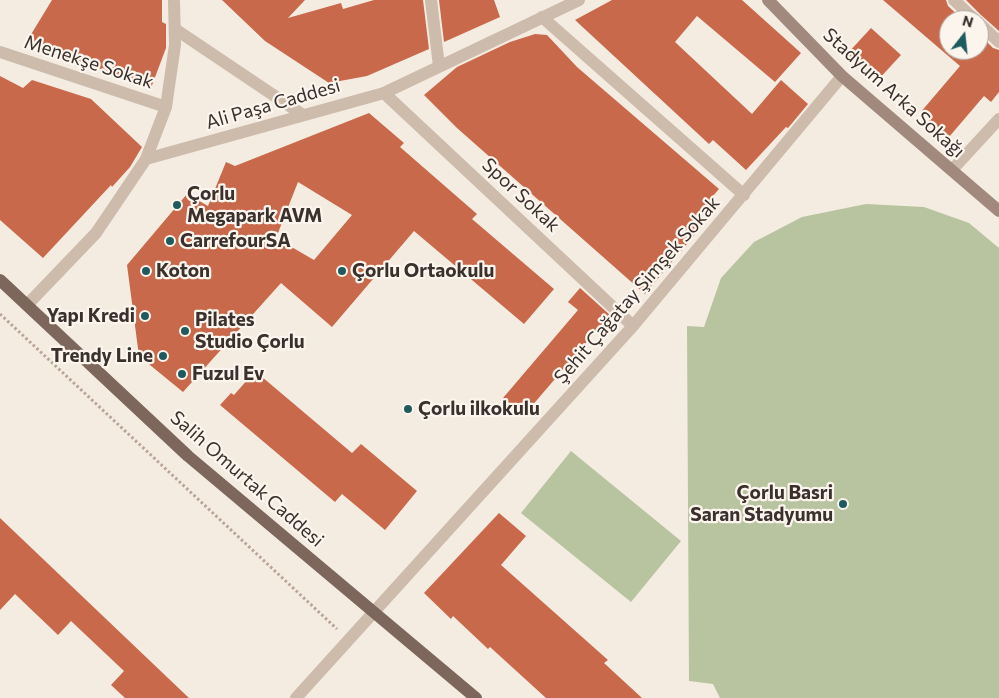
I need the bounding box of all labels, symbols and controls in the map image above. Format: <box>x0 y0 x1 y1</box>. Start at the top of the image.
north arrow <box>939 10 989 60</box>
text: N <box>961 11 975 31</box>
street label: Stadyum Arka Sokağı <box>818 23 970 163</box>
street label: Menekşe Sokak <box>21 30 157 94</box>
street label: Ali Paşa Caddesi <box>203 74 343 134</box>
street label: Spor Sokak <box>477 153 565 237</box>
place label: Çorlu Megapark AVM <box>187 183 322 227</box>
street label: Şehit Çağatay Şimşek Sokak <box>549 192 725 388</box>
marker: Çorlu Megapark AVM <box>171 199 183 211</box>
place label: CarrefourSA <box>180 230 291 252</box>
marker: CarrefourSA <box>164 235 176 247</box>
place label: Koton <box>156 260 210 282</box>
place label: Çorlu Ortaokulu <box>352 260 494 282</box>
marker: Koton <box>140 265 152 277</box>
marker: Çorlu Ortaokulu <box>336 265 348 277</box>
place label: Yapı Kredi <box>47 305 135 327</box>
place label: Pilates Studio Çorlu <box>195 309 305 353</box>
marker: Yapı Kredi <box>139 310 151 322</box>
marker: Pilates Studio Çorlu <box>179 325 191 337</box>
place label: Trendy Line <box>51 345 153 367</box>
marker: Trendy Line <box>157 350 169 362</box>
place label: Fuzul Ev <box>192 363 264 385</box>
marker: Fuzul Ev <box>176 368 188 380</box>
place label: Çorlu ilkokulu <box>418 398 540 420</box>
marker: Çorlu ilkokulu <box>402 403 414 415</box>
street label: Salih Omurtak Caddesi <box>166 406 328 552</box>
place label: Çorlu Basri Saran Stadyumu <box>690 482 833 526</box>
marker: Çorlu Basri Saran Stadyumu <box>837 498 849 510</box>

